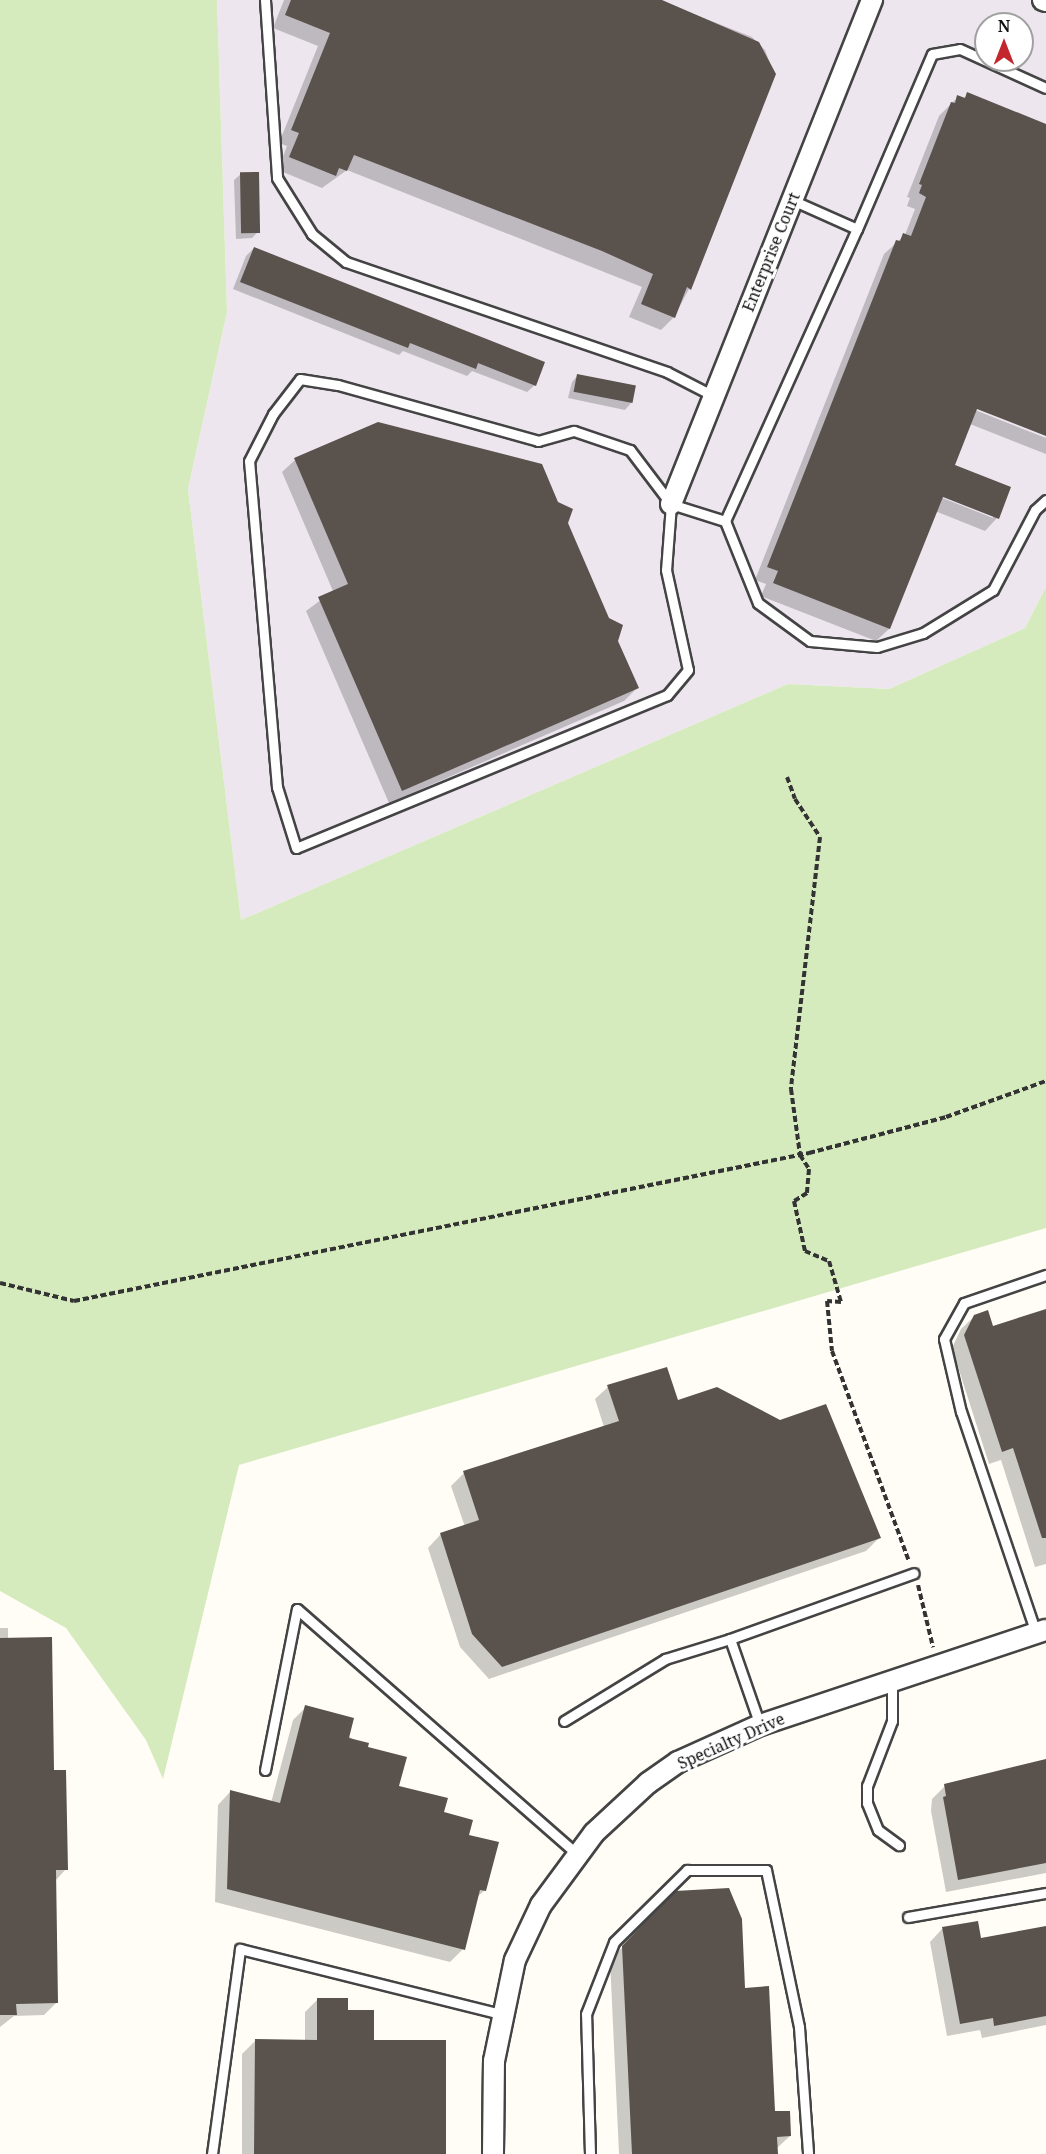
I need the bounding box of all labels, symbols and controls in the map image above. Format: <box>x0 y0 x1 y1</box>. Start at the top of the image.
north arrow <box>974 12 1034 72</box>
text: N <box>998 15 1010 37</box>
street label: Enterprise Court <box>738 190 804 314</box>
street label: Specialty Drive <box>675 1709 787 1773</box>

